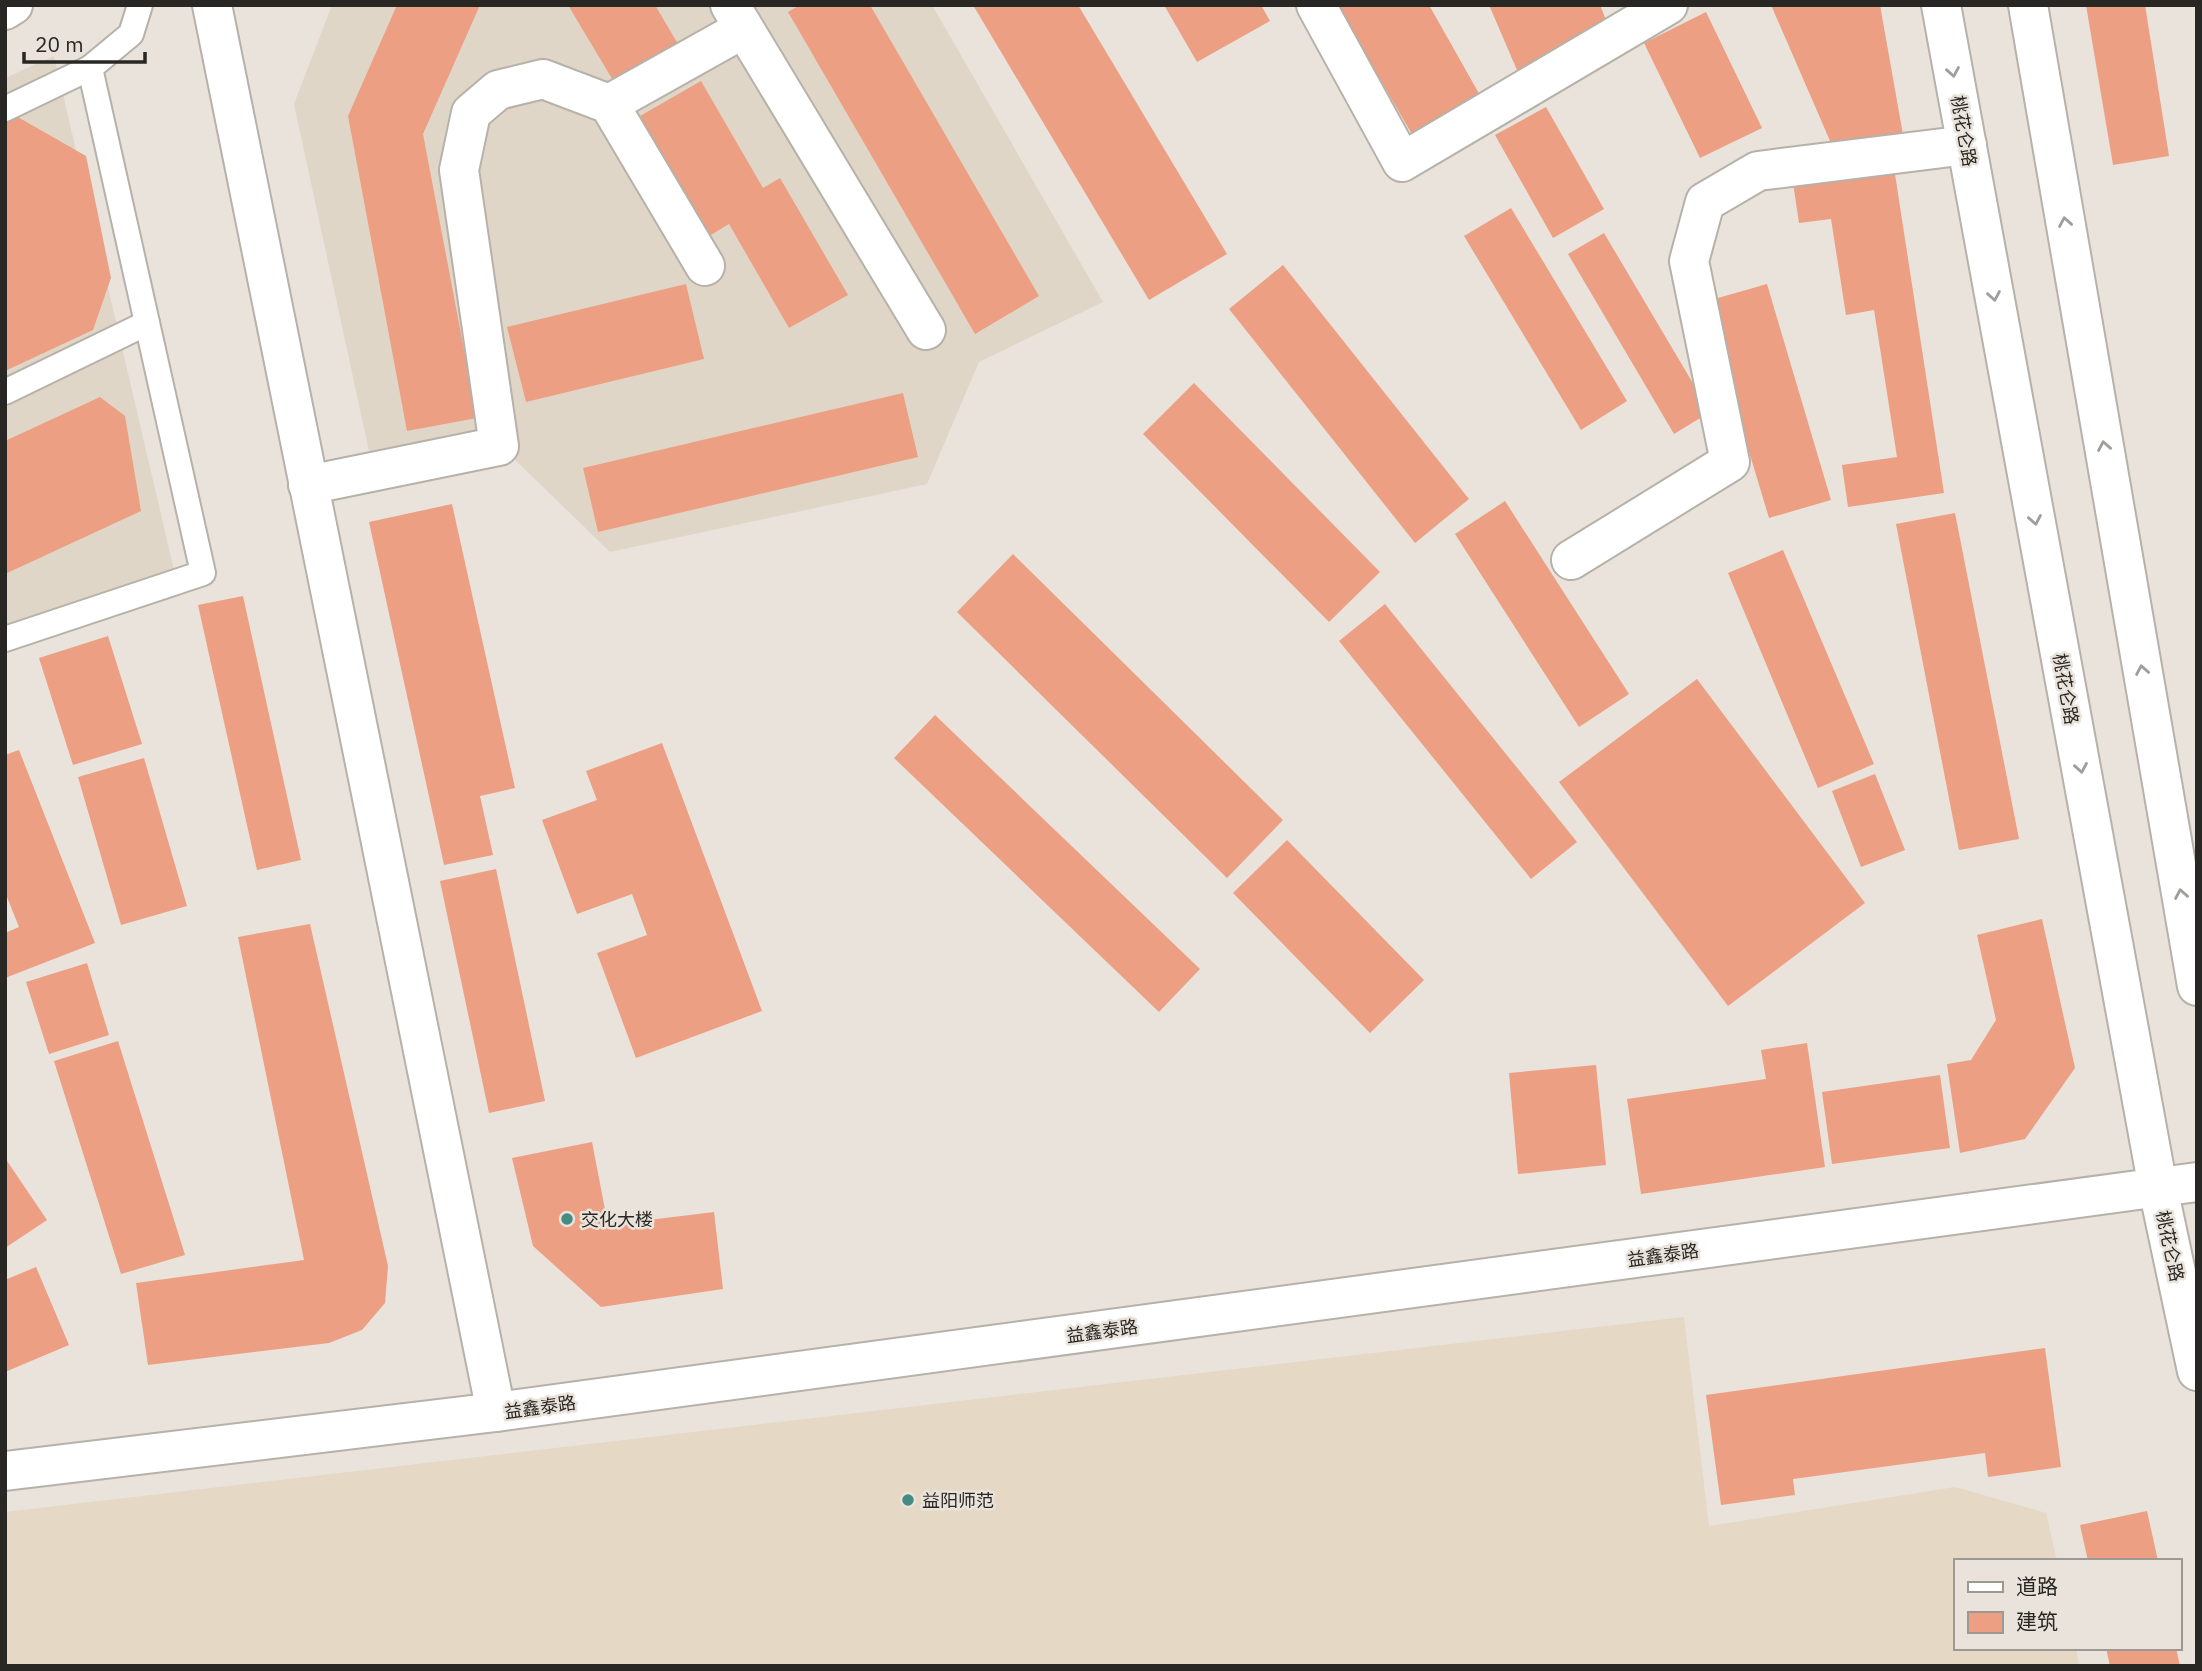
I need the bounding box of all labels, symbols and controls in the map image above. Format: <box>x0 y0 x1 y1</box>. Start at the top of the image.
scale bar <box>24 21 145 65</box>
text: 20 m <box>35 30 84 58</box>
one-way arrow <box>1945 66 1960 78</box>
street label: 桃花仑路 <box>1946 94 1982 168</box>
one-way arrow <box>2058 216 2073 228</box>
one-way arrow <box>1986 290 2001 302</box>
one-way arrow <box>2097 440 2112 452</box>
one-way arrow <box>2027 514 2042 526</box>
street label: 桃花仑路 <box>2048 652 2084 726</box>
one-way arrow <box>2136 664 2151 676</box>
one-way arrow <box>2073 762 2088 774</box>
one-way arrow <box>2174 889 2189 900</box>
place label: 交化大楼 <box>581 1208 653 1231</box>
street label: 桃花仑路 <box>2151 1208 2189 1284</box>
marker: 交化大楼 <box>559 1211 575 1227</box>
street label: 益鑫泰路 <box>1626 1239 1700 1271</box>
street label: 益鑫泰路 <box>1065 1315 1139 1347</box>
street label: 益鑫泰路 <box>503 1391 577 1423</box>
place label: 益阳师范 <box>922 1489 994 1512</box>
marker: 益阳师范 <box>900 1492 916 1508</box>
legend <box>1954 1559 2181 1650</box>
text: 道路 <box>2016 1572 2058 1600</box>
text: 建筑 <box>2016 1607 2058 1635</box>

